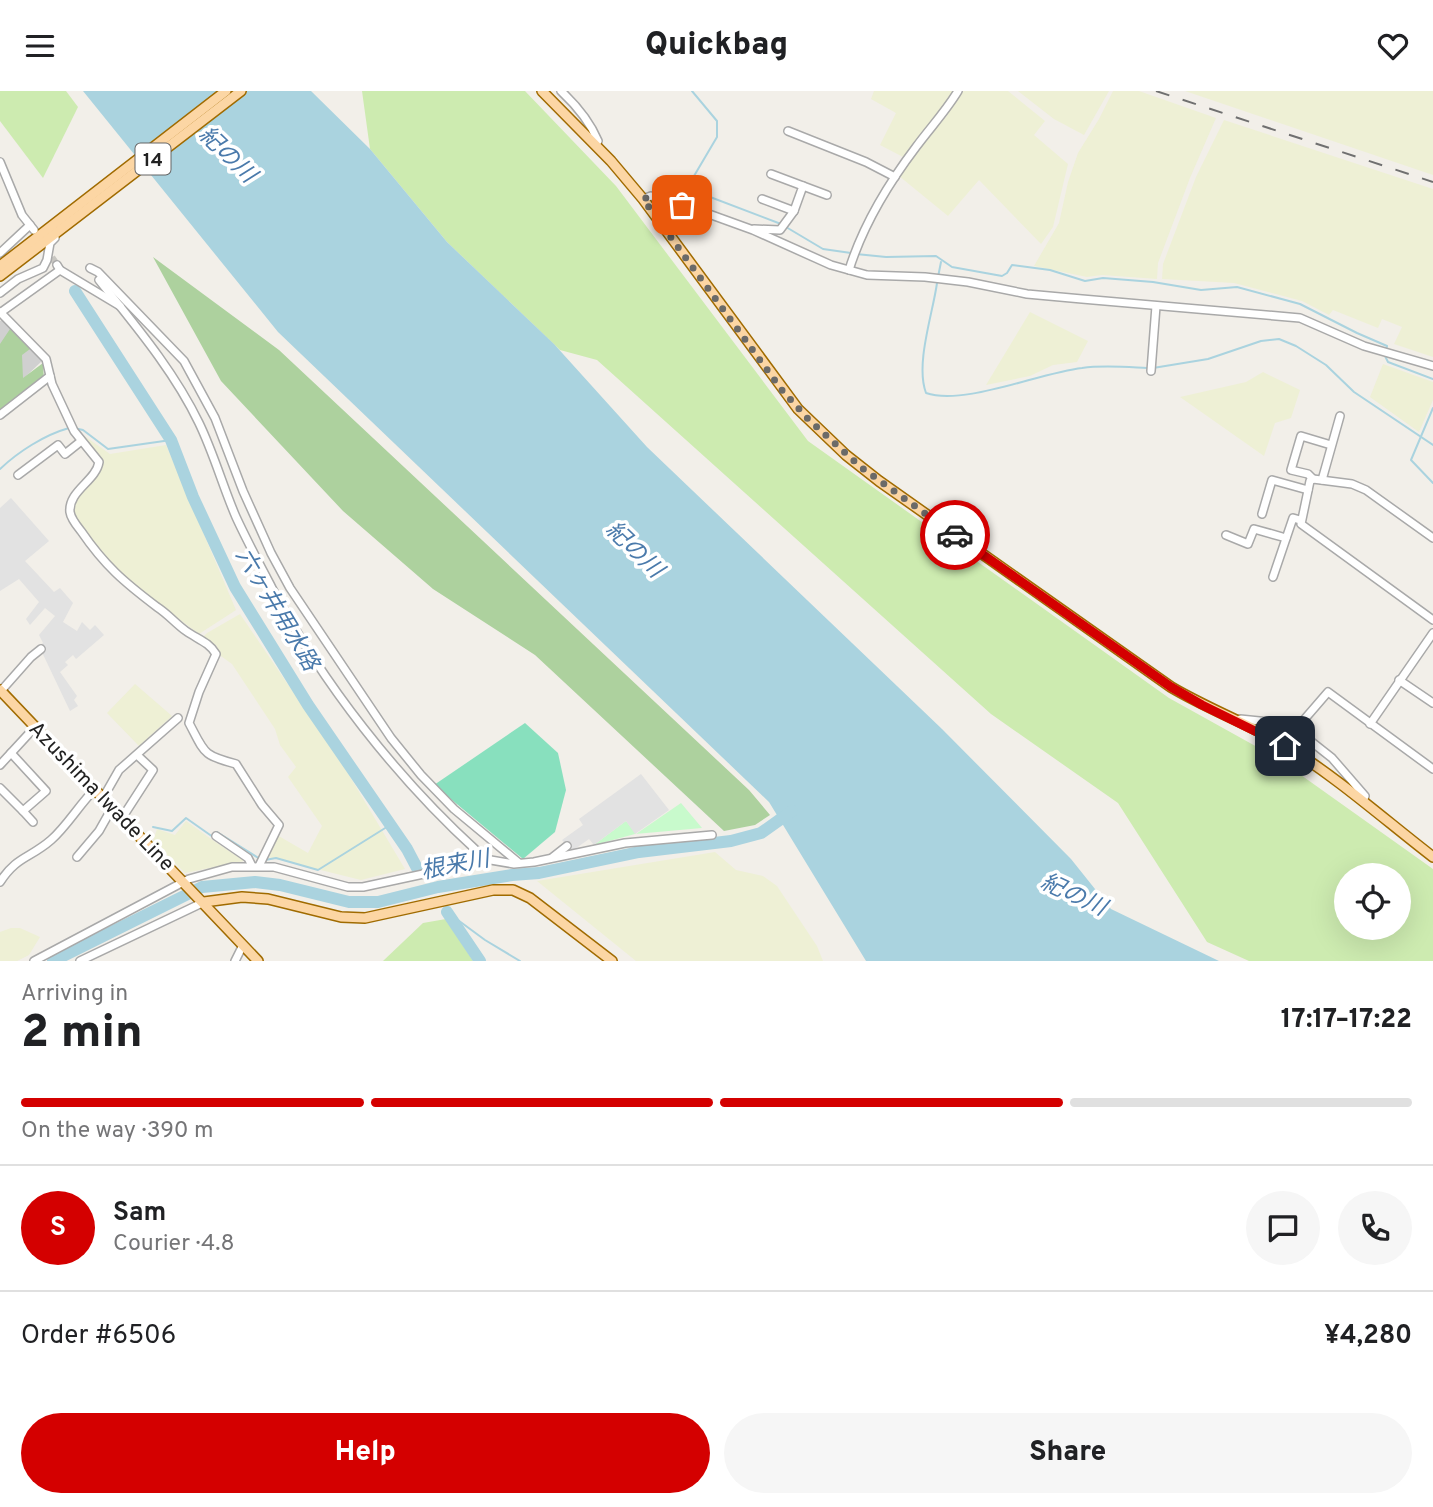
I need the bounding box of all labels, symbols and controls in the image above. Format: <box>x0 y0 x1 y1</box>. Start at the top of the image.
text: Quickbag <box>645 26 788 66</box>
icon: menu <box>21 27 59 65</box>
icon: heart <box>1374 27 1412 65</box>
water label: 紀の川 <box>191 121 263 192</box>
road number: 14 <box>136 143 170 174</box>
pin <box>652 175 712 235</box>
icon: bag <box>663 186 701 224</box>
courier <box>920 500 990 570</box>
water label: 紀の川 <box>598 516 670 587</box>
icon: car <box>936 516 974 554</box>
water label: 六ヶ井用水路 <box>228 544 325 679</box>
street label: Azushima Iwade Line <box>22 716 179 878</box>
pin <box>1255 716 1315 776</box>
icon: home <box>1266 727 1304 765</box>
water label: 根来川 <box>419 845 495 887</box>
map controls <box>1334 863 1411 940</box>
button: locate <box>1334 863 1411 940</box>
water label: 紀の川 <box>1036 869 1113 925</box>
text: Arriving in <box>21 980 128 1009</box>
text: 17:17–17:22 <box>1281 1004 1412 1037</box>
text: 2 min <box>21 1005 143 1064</box>
text: On the way · 390 m <box>21 1117 213 1146</box>
button: chat <box>1246 1191 1320 1265</box>
button: phone <box>1338 1191 1412 1265</box>
text: Sam <box>113 1197 166 1230</box>
text: S <box>50 1212 66 1245</box>
text: Courier · 4.8 <box>113 1230 234 1259</box>
text: Order #6506 <box>21 1320 176 1353</box>
text: ¥4,280 <box>1324 1320 1412 1353</box>
button: Help <box>21 1413 710 1493</box>
button: Share <box>724 1413 1412 1493</box>

